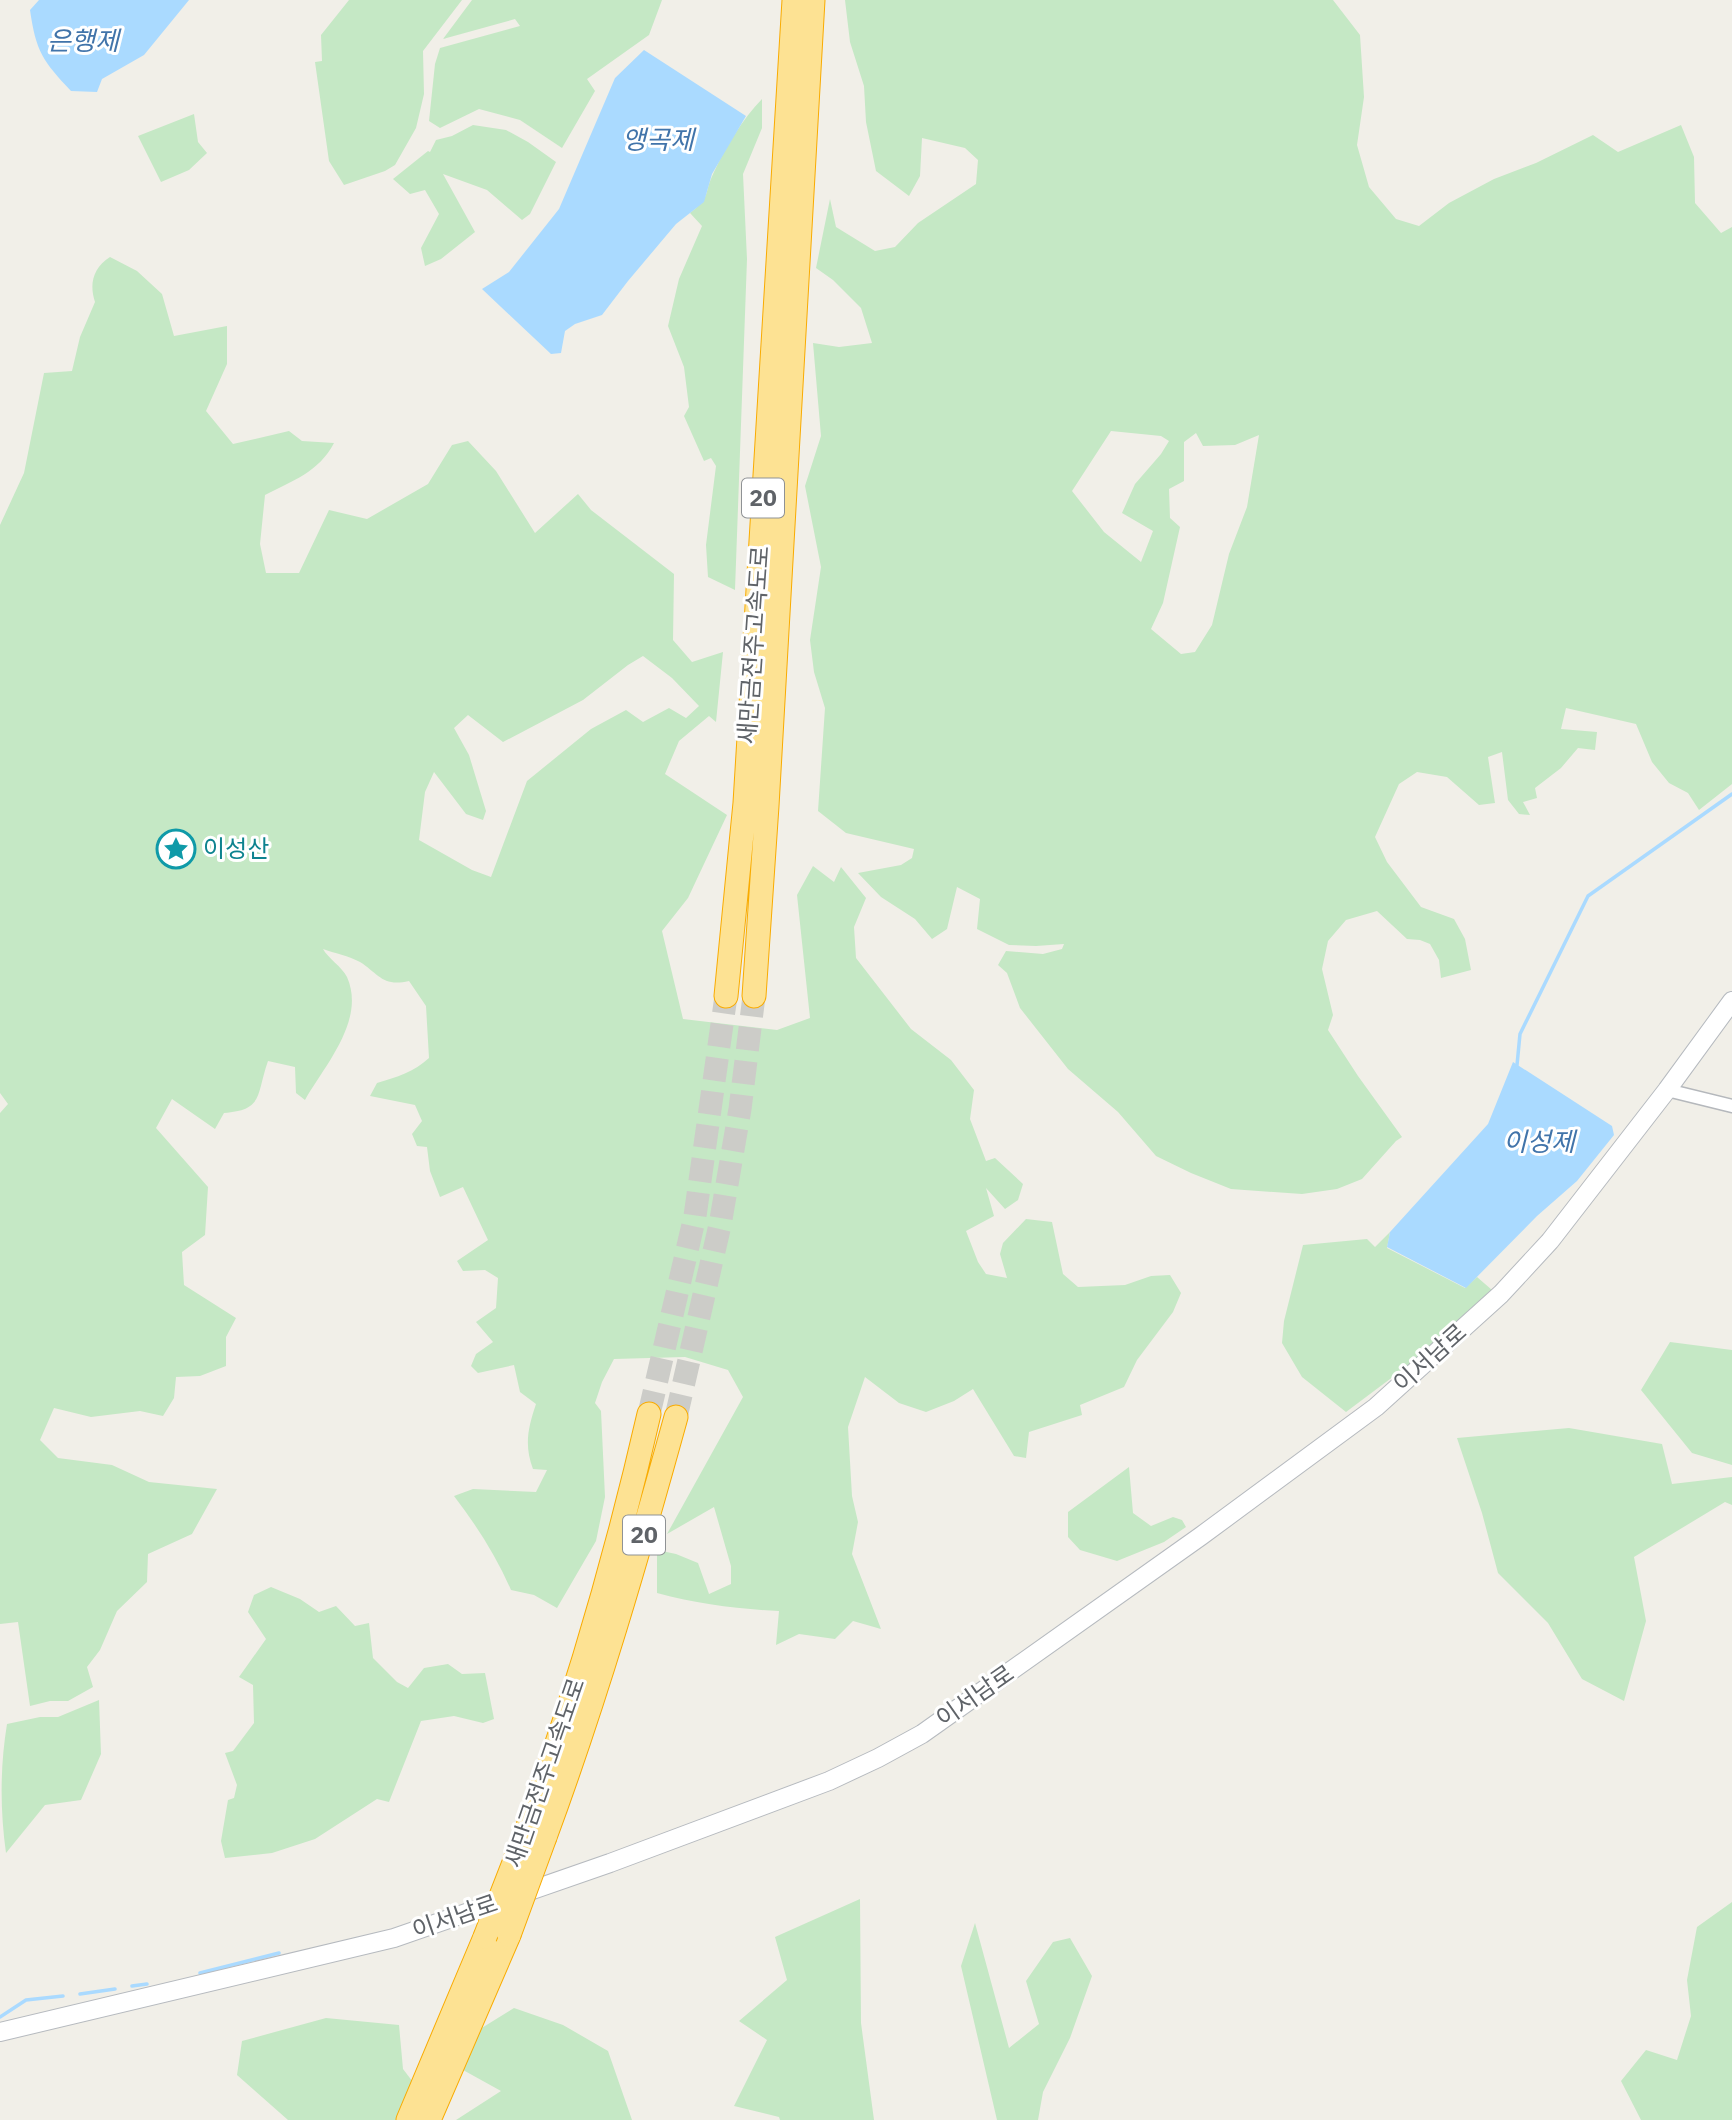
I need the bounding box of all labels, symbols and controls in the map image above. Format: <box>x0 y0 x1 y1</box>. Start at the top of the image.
water label: 은행제 <box>47 23 122 57</box>
water label: 앵곡제 <box>622 122 697 156</box>
road number: 20 <box>742 478 784 518</box>
street label: 새만금전주고속도로 <box>730 545 776 745</box>
place icon: 이성산 <box>155 828 197 870</box>
place label: 이성산 <box>203 832 269 864</box>
water label: 이성제 <box>1503 1124 1578 1158</box>
street label: 이서남로 <box>1386 1316 1473 1399</box>
road number: 20 <box>623 1516 665 1554</box>
street label: 이서남로 <box>929 1657 1020 1734</box>
street label: 새만금전주고속도로 <box>497 1674 592 1872</box>
street label: 이서남로 <box>408 1887 502 1946</box>

